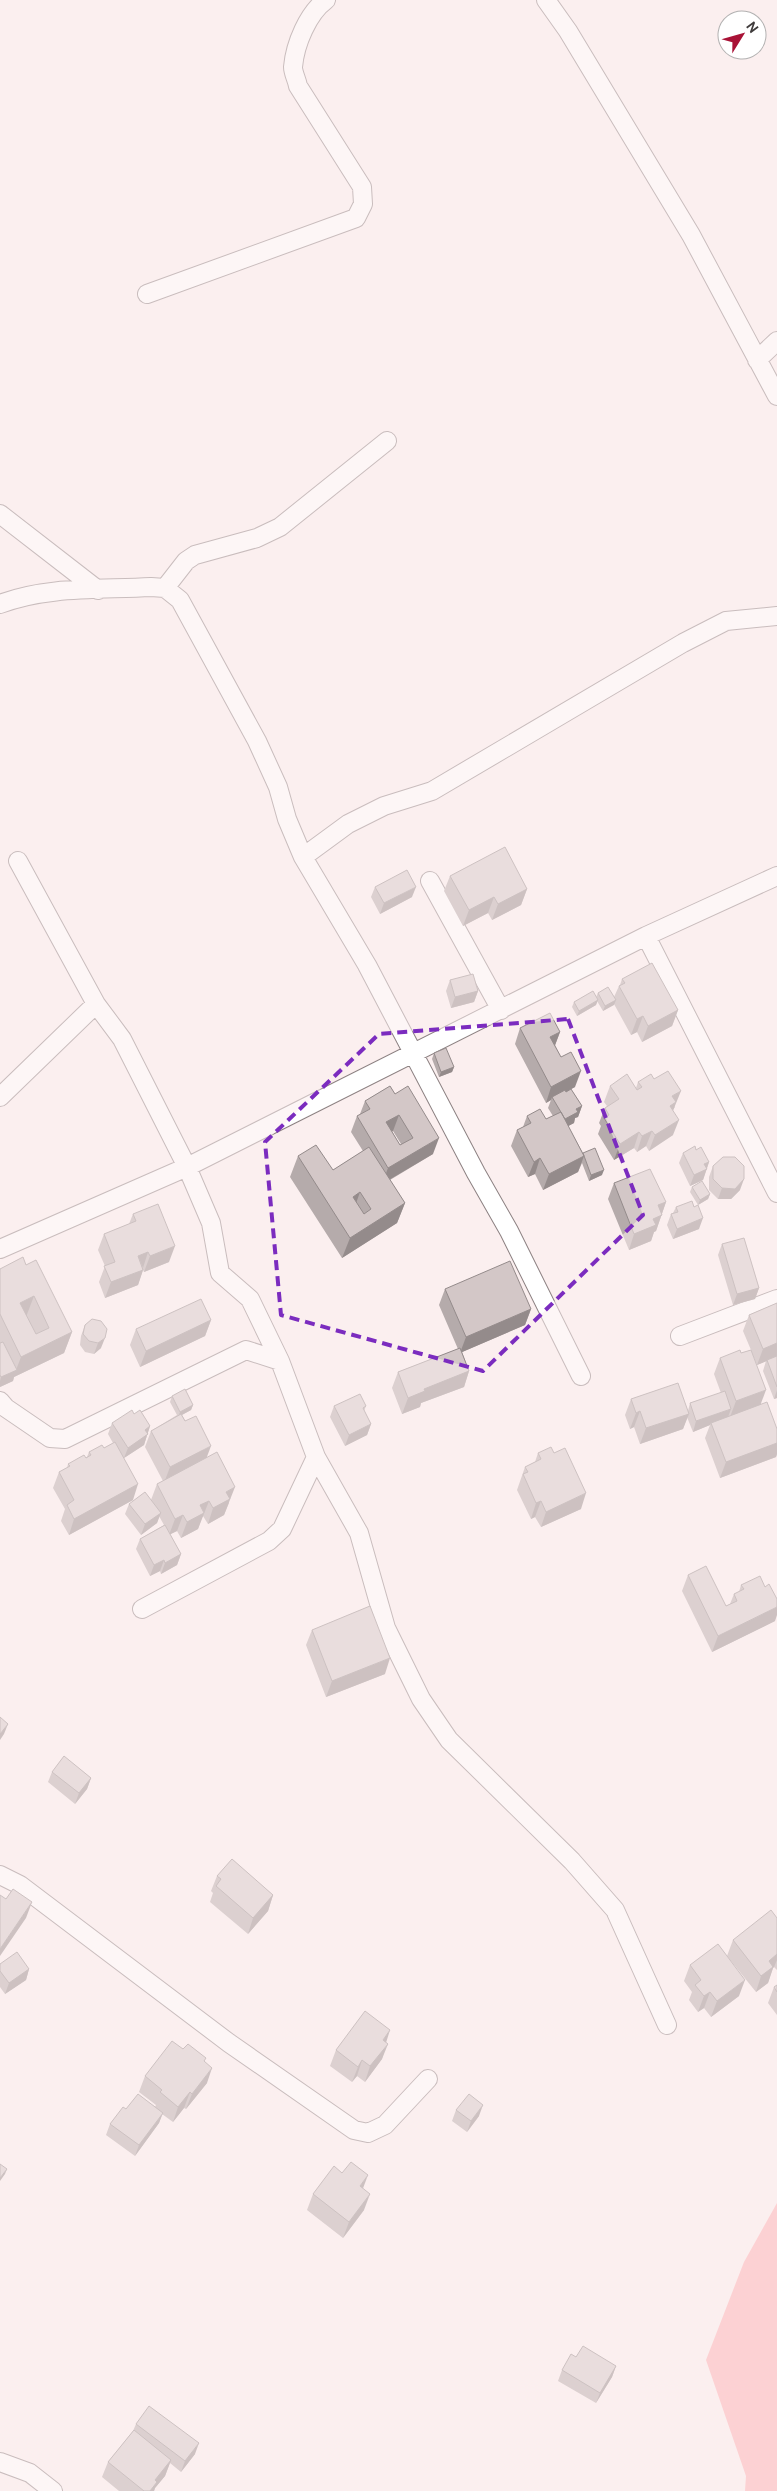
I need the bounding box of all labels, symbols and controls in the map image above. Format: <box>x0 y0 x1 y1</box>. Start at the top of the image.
north arrow <box>717 10 767 60</box>
text: N <box>742 18 763 37</box>

